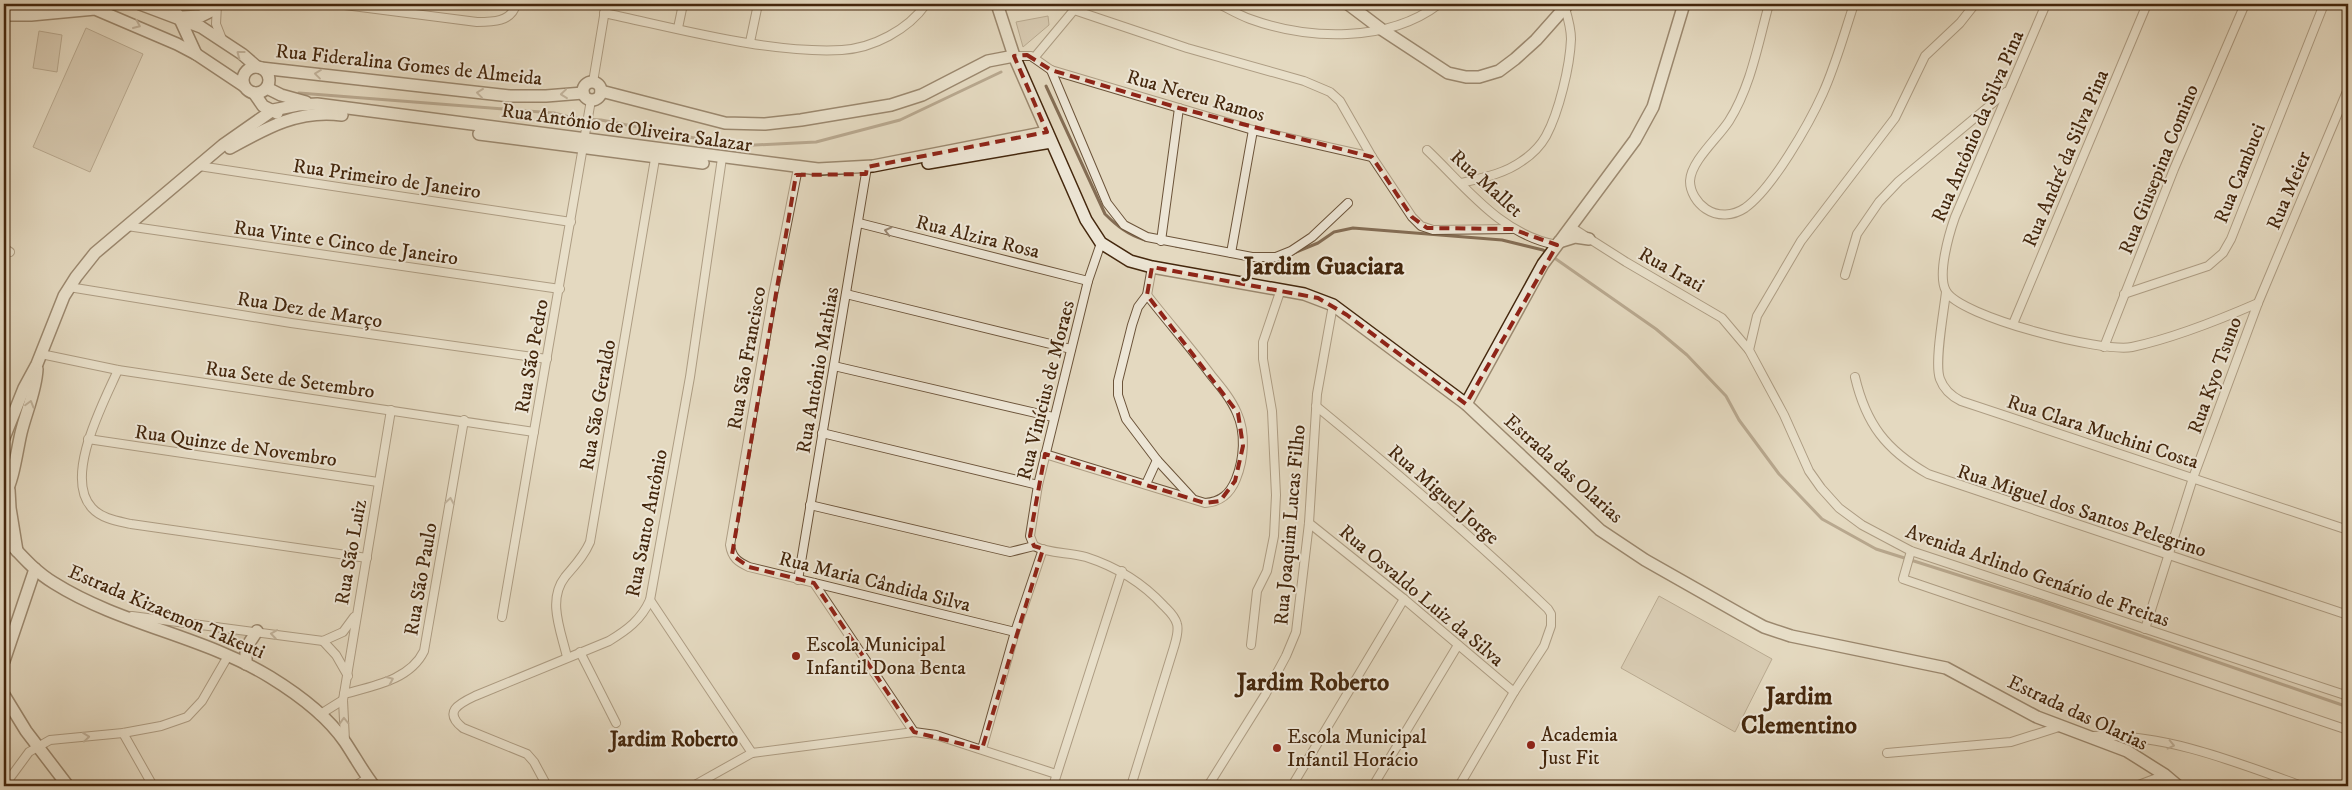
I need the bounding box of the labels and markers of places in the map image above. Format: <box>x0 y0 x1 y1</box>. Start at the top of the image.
place label: Escola Municipal Infantil Dona Benta <box>806 633 966 681</box>
marker: Escola Municipal Infantil Dona Benta <box>790 650 802 662</box>
place label: Academia Just Fit <box>1539 723 1618 771</box>
place label: Escola Municipal Infantil Horácio <box>1287 725 1426 773</box>
marker: Academia Just Fit <box>1525 739 1537 751</box>
marker: Escola Municipal Infantil Horácio <box>1271 742 1283 754</box>

